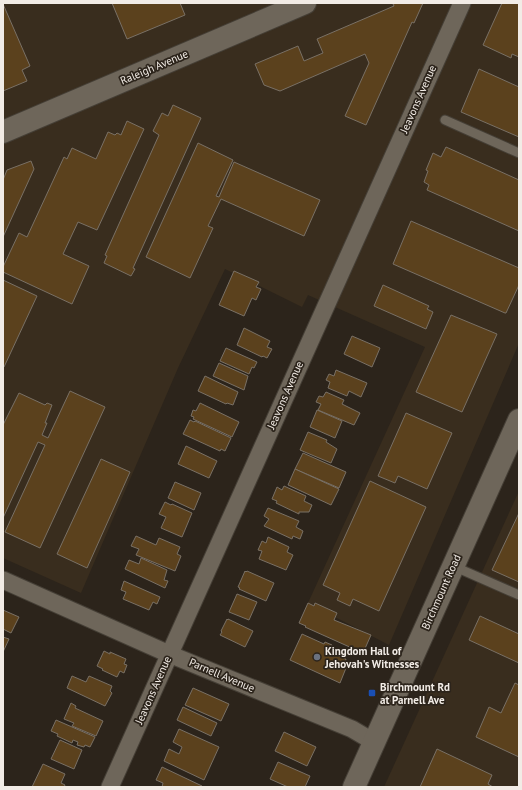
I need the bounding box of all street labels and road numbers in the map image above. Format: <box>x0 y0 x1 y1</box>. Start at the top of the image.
street label: Raleigh Avenue <box>118 46 190 88</box>
street label: Jeavons Avenue <box>396 62 439 136</box>
street label: Jeavons Avenue <box>263 358 306 432</box>
street label: Birchmount Road <box>418 552 464 632</box>
street label: Jeavons Avenue <box>131 653 174 727</box>
street label: Parnell Avenue <box>187 655 257 695</box>

